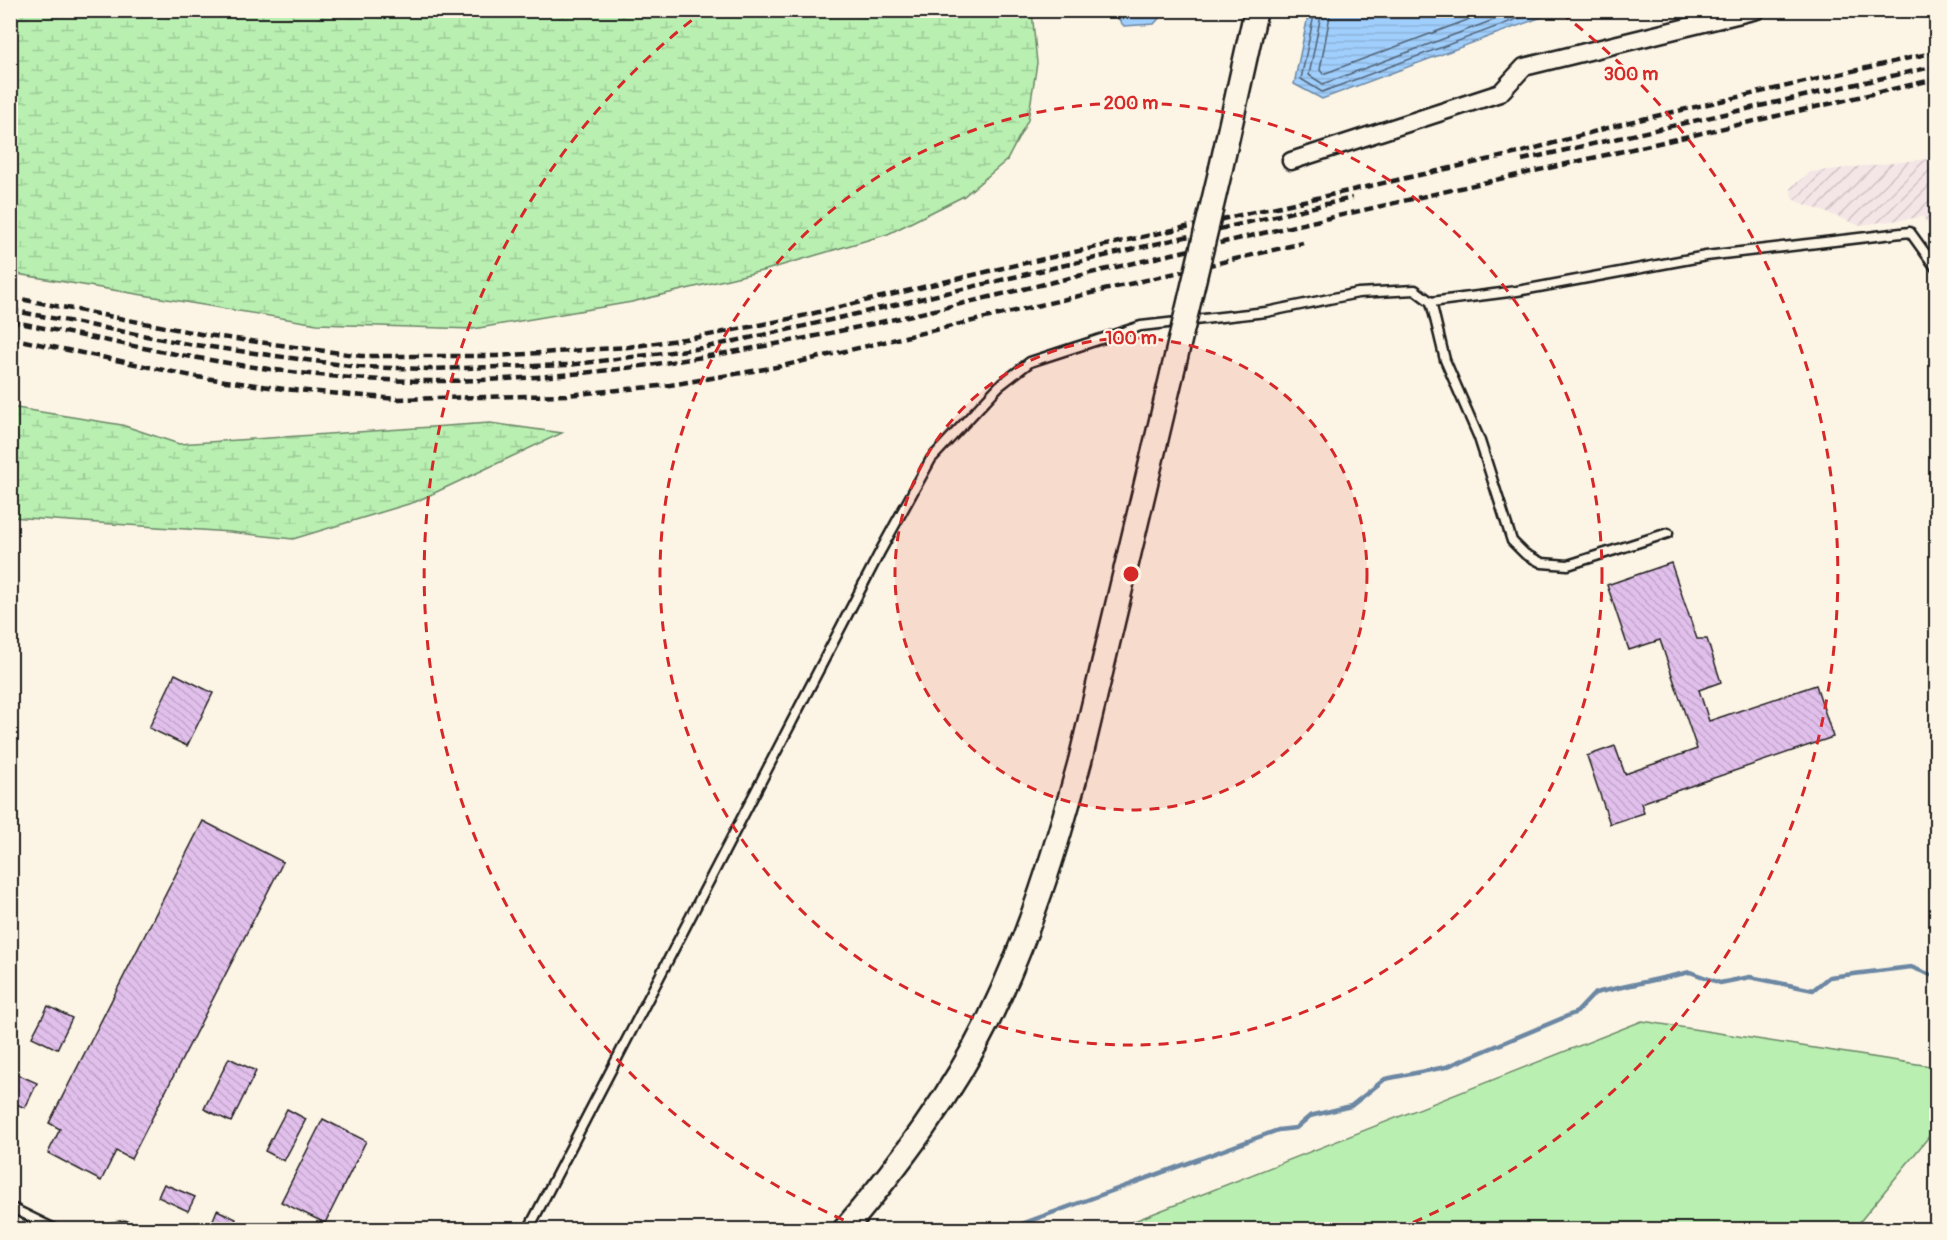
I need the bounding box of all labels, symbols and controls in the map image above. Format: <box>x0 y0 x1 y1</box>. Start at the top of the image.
text: 300 m <box>1604 63 1658 86</box>
text: 200 m <box>1104 92 1158 115</box>
text: 100 m <box>1105 327 1157 350</box>
centre of rings <box>1121 564 1141 584</box>

